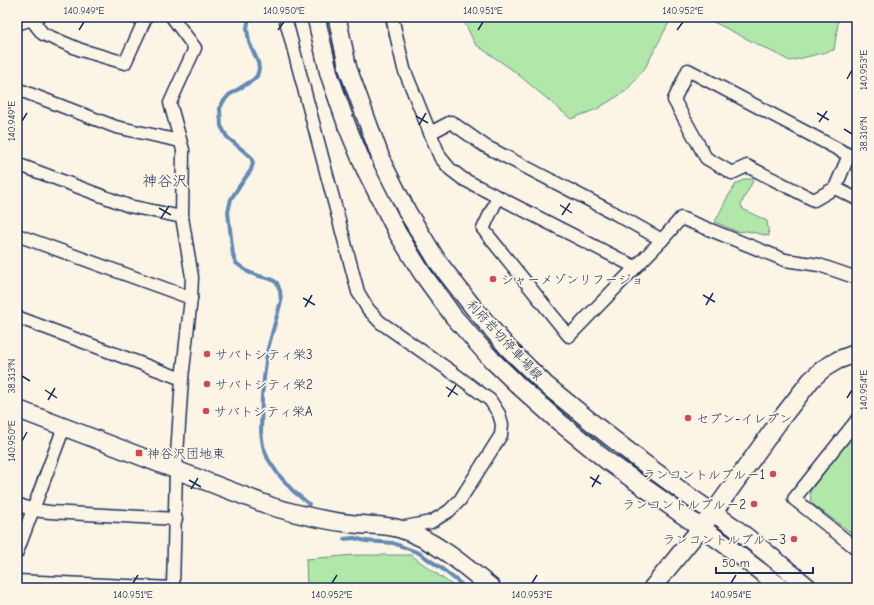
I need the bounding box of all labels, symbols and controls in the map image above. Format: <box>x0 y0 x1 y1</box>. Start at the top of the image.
text: 140.949°E <box>64 5 104 17</box>
text: 140.950°E <box>263 5 305 17</box>
text: 140.951°E <box>463 5 503 17</box>
text: 140.952°E <box>663 5 703 17</box>
text: 140.953°E <box>858 50 870 90</box>
text: 140.949°E <box>6 101 18 141</box>
text: 38.316°N <box>858 116 870 152</box>
district label: 神谷沢 <box>142 172 188 190</box>
place label: シャーメゾンリフージョ <box>501 272 644 287</box>
marker: シャーメゾンリフージョ <box>488 274 498 284</box>
street label: 利府岩切停車場線 <box>464 297 547 384</box>
place label: サバトシティ栄3 <box>215 347 313 362</box>
marker: サバトシティ栄3 <box>202 349 212 359</box>
text: 38.313°N <box>6 359 18 393</box>
text: 140.954°E <box>858 370 870 410</box>
place label: サバトシティ栄2 <box>215 377 313 392</box>
marker: サバトシティ栄2 <box>202 379 212 389</box>
place label: サバトシティ栄A <box>214 404 313 419</box>
marker: サバトシティ栄A <box>201 406 211 416</box>
place label: セブン-イレブン <box>696 411 792 426</box>
marker: セブン-イレブン <box>683 413 693 423</box>
text: 140.950°E <box>6 420 18 462</box>
place label: 神谷沢団地東 <box>147 446 225 461</box>
marker: 神谷沢団地東 <box>134 448 144 458</box>
place label: ランコントルブルー1 <box>643 467 765 482</box>
marker: ランコントルブルー1 <box>768 469 778 479</box>
place label: ランコントルブルー2 <box>622 497 746 512</box>
marker: ランコントルブルー2 <box>749 499 759 509</box>
place label: ランコントルブルー3 <box>662 532 786 547</box>
marker: ランコントルブルー3 <box>789 534 799 544</box>
scale bar <box>716 549 813 575</box>
text: 50 m <box>722 556 750 570</box>
text: 140.951°E <box>113 589 153 601</box>
text: 140.952°E <box>312 589 352 601</box>
text: 140.953°E <box>512 589 552 601</box>
text: 140.954°E <box>711 589 751 601</box>

